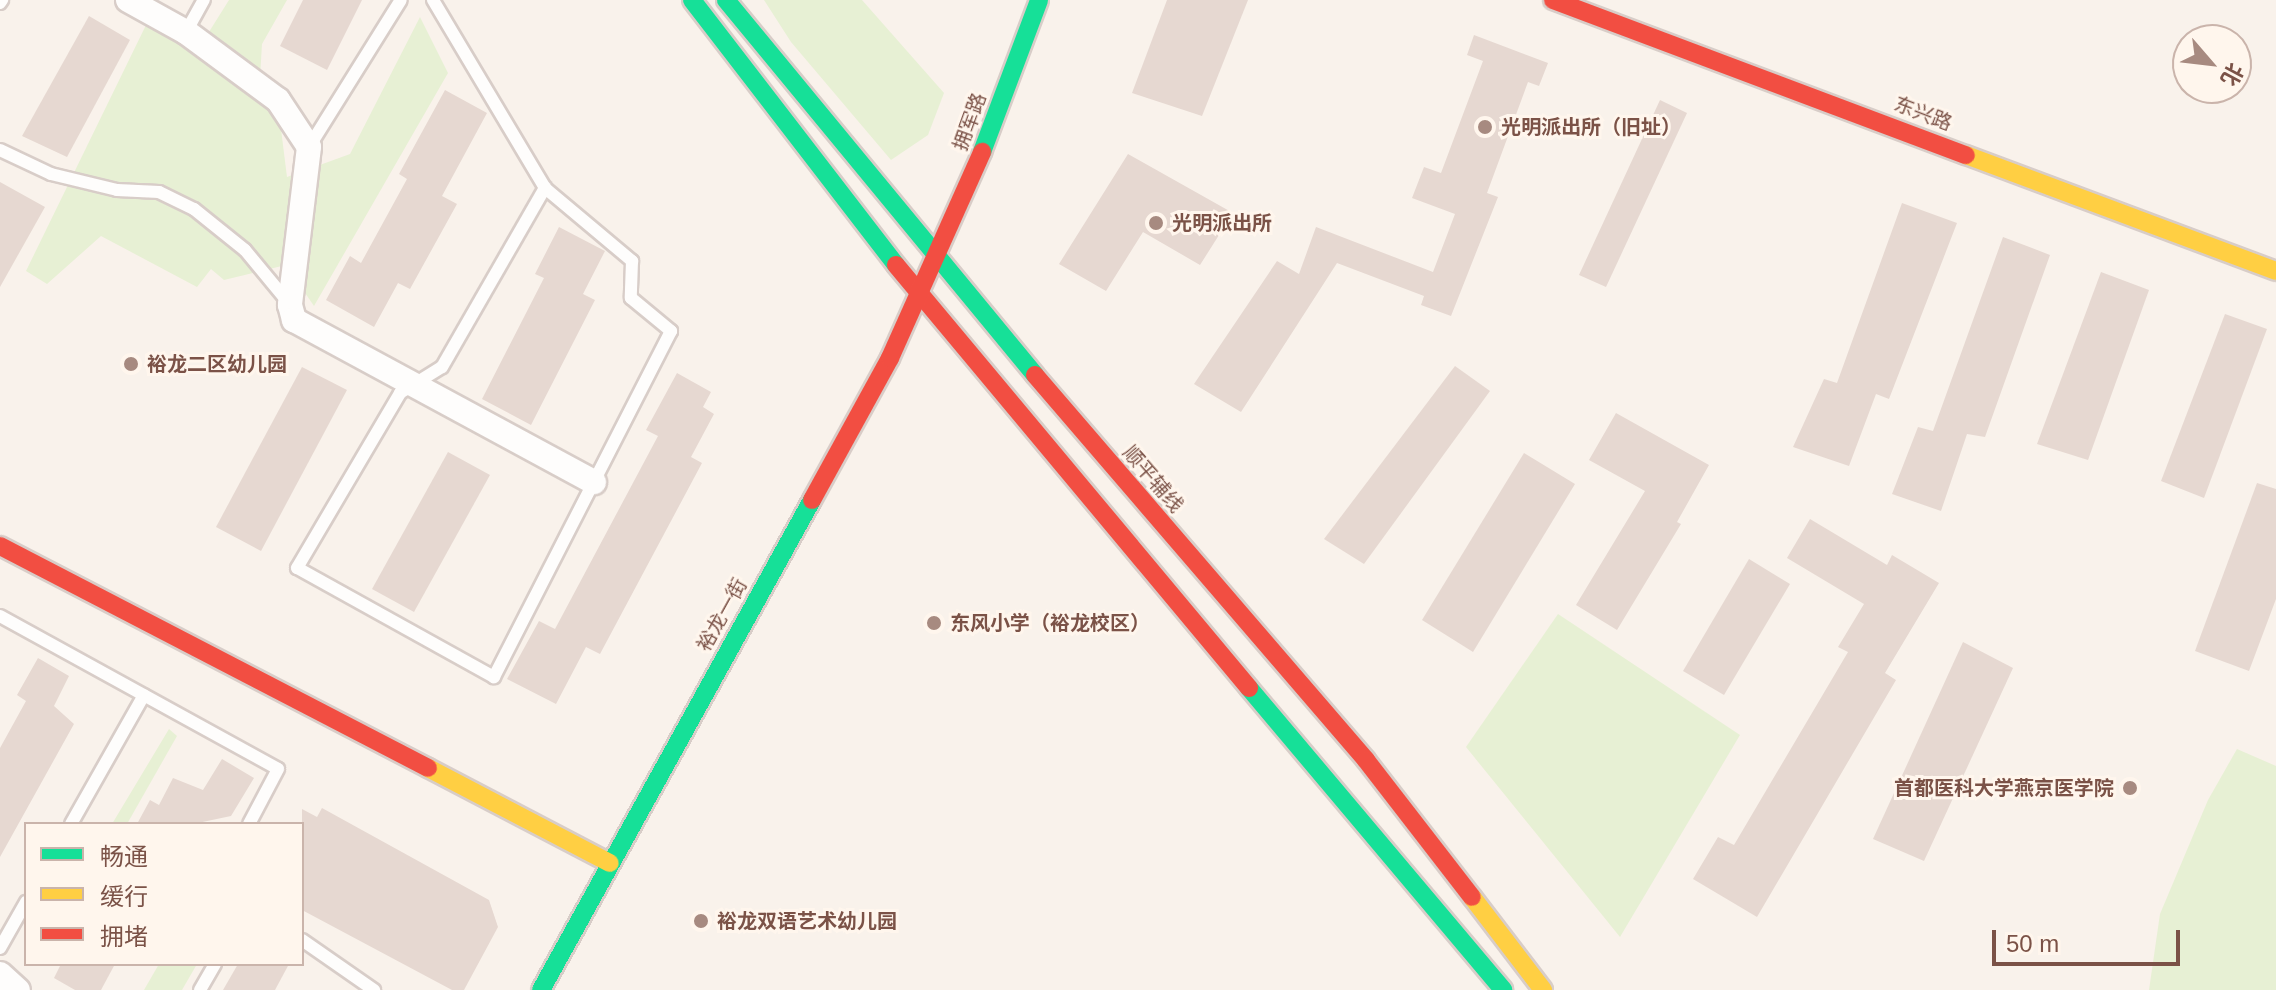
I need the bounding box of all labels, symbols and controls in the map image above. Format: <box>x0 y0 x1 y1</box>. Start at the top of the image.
north arrow <box>2172 24 2252 104</box>
text: 北 <box>2216 59 2248 90</box>
street label: 拥军路 <box>948 90 992 154</box>
street label: 东兴路 <box>1891 92 1955 136</box>
place label: 光明派出所（旧址） <box>1501 115 1681 139</box>
marker: 光明派出所（旧址） <box>1476 118 1494 136</box>
place label: 光明派出所 <box>1172 211 1272 235</box>
marker: 光明派出所 <box>1147 214 1165 232</box>
place label: 裕龙二区幼儿园 <box>147 352 287 376</box>
marker: 裕龙二区幼儿园 <box>122 355 140 373</box>
street label: 顺平辅线 <box>1118 441 1188 517</box>
street label: 裕龙一街 <box>692 574 752 656</box>
place label: 东风小学（裕龙校区） <box>950 611 1150 635</box>
marker: 东风小学（裕龙校区） <box>925 614 943 632</box>
place label: 首都医科大学燕京医学院 <box>1894 776 2114 800</box>
marker: 首都医科大学燕京医学院 <box>2121 779 2139 797</box>
legend <box>24 822 304 966</box>
text: 畅通 <box>100 843 148 870</box>
text: 缓行 <box>100 883 148 910</box>
place label: 裕龙双语艺术幼儿园 <box>717 909 897 933</box>
marker: 裕龙双语艺术幼儿园 <box>692 912 710 930</box>
scale bar <box>1996 914 2184 964</box>
text: 拥堵 <box>100 923 148 950</box>
text: 50 m <box>2006 930 2059 957</box>

